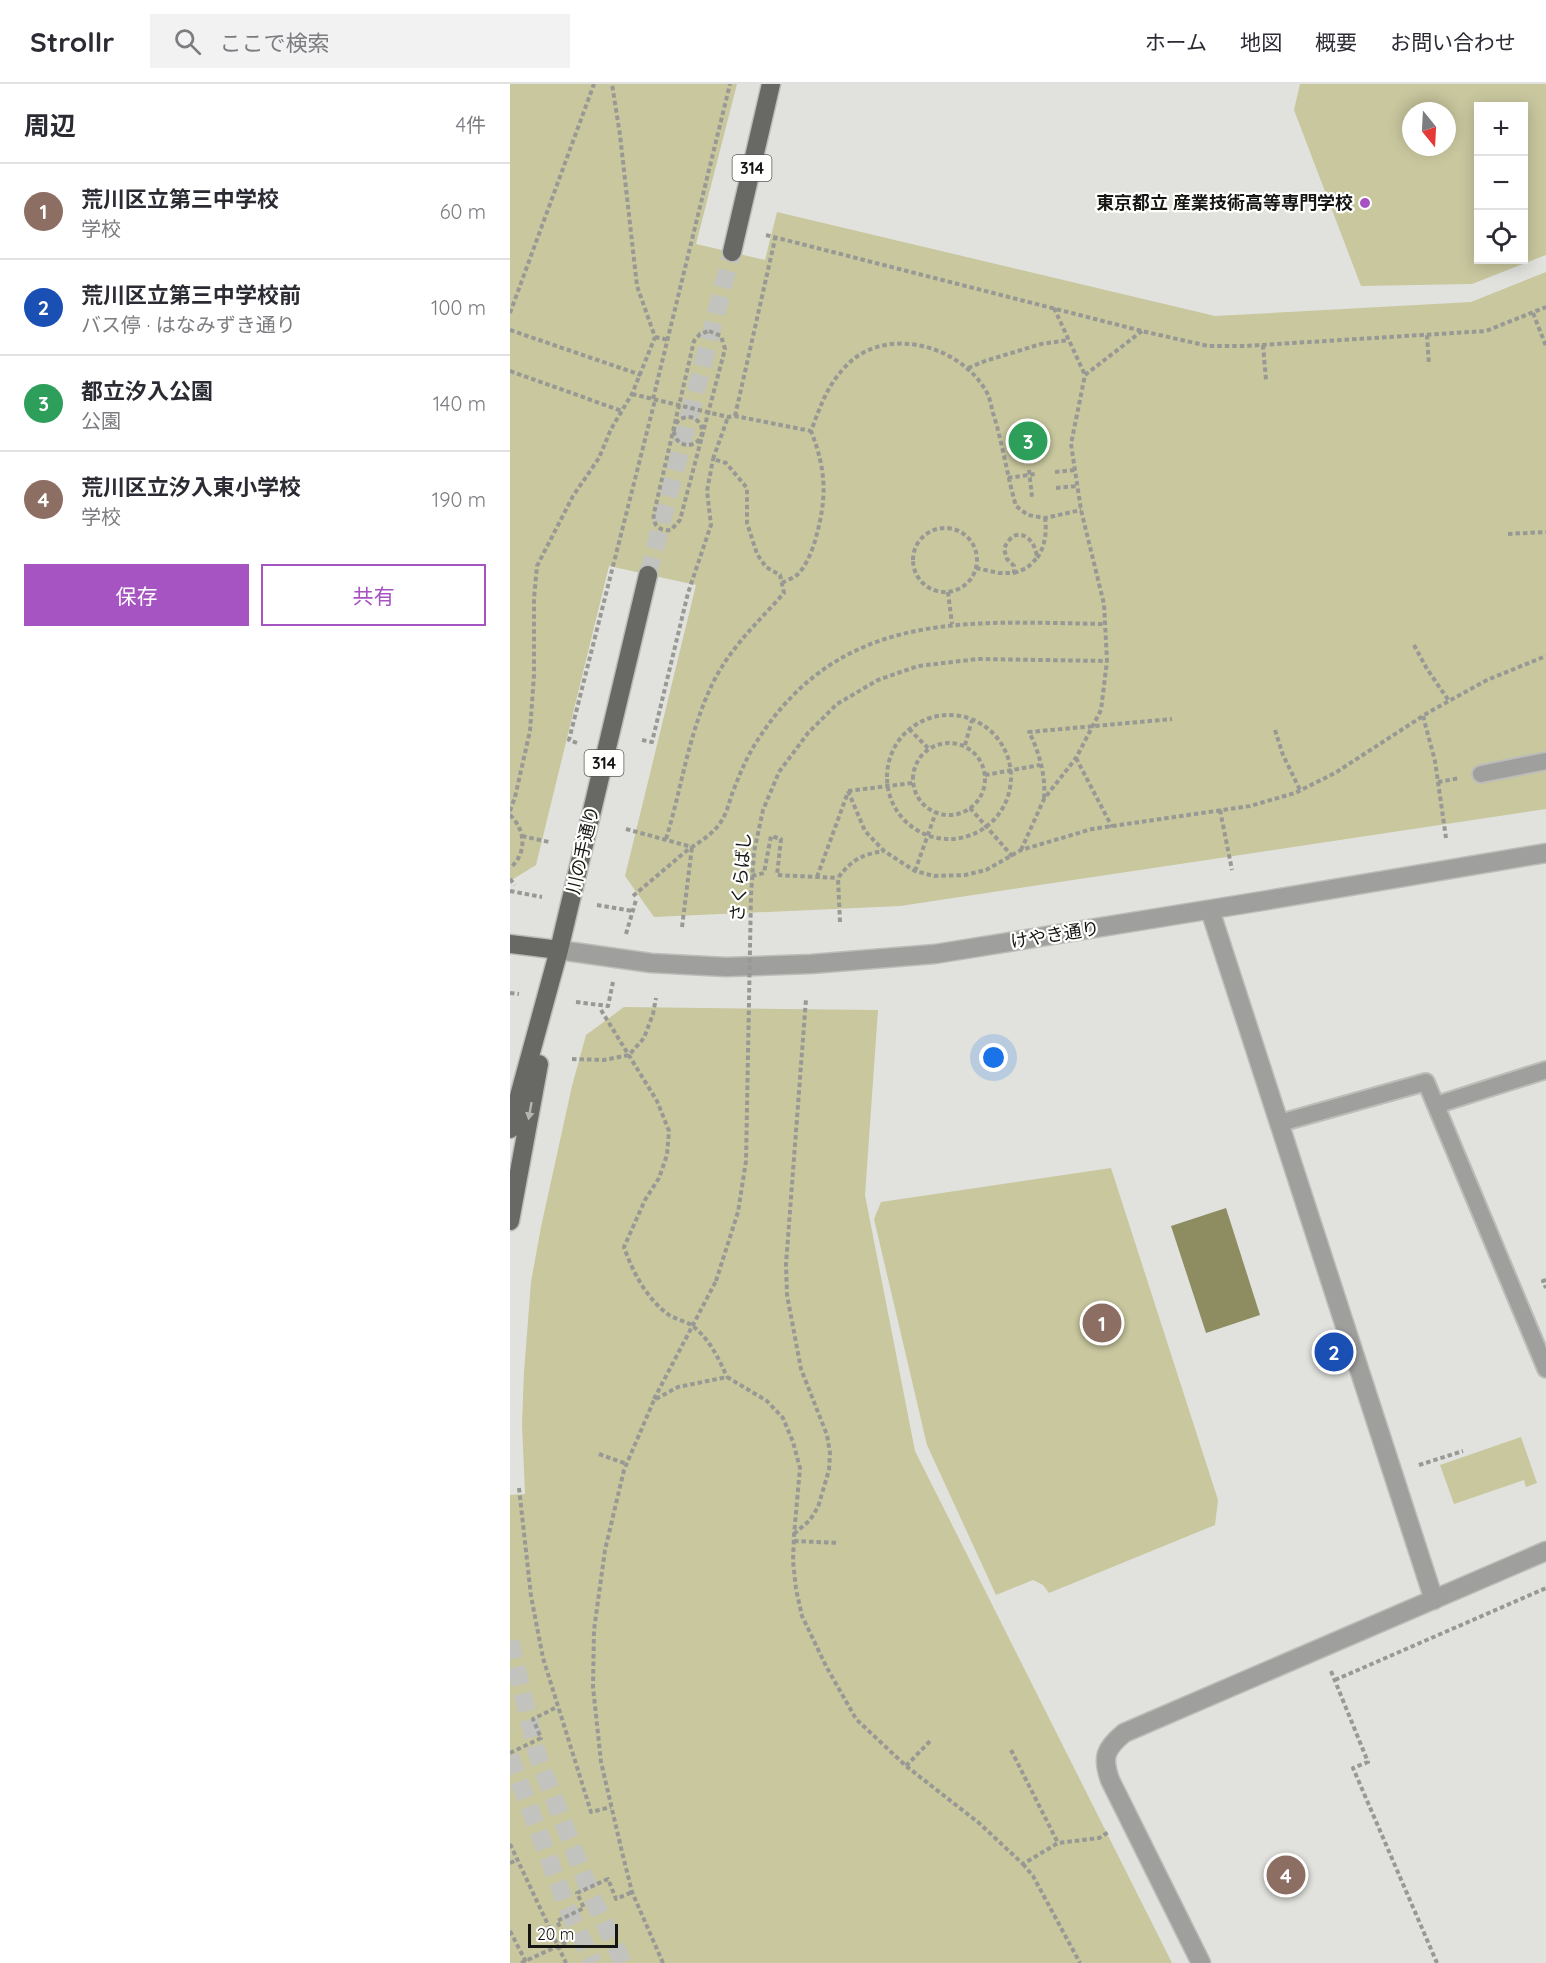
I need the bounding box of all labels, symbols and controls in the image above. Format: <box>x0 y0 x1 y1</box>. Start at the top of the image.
search box <box>150 14 570 68</box>
text: Strollr <box>30 24 114 59</box>
icon: search <box>171 25 204 58</box>
text: ここで検索 <box>219 29 329 57</box>
text: ホーム <box>1145 29 1207 55</box>
text: 地図 <box>1240 29 1282 55</box>
text: 概要 <box>1315 29 1357 55</box>
text: お問い合わせ <box>1390 29 1516 55</box>
north arrow <box>1402 102 1456 156</box>
map controls <box>1474 102 1528 264</box>
button: + <box>1474 102 1528 156</box>
text: 周辺 <box>24 109 76 142</box>
text: 4件 <box>455 112 486 137</box>
road number: 314 <box>732 155 772 181</box>
button: − <box>1474 156 1528 210</box>
text: 荒川区立第三中学校 <box>81 185 279 213</box>
place label: 東京都立 産業技術高等専門学校 <box>1096 191 1353 214</box>
marker: 東京都立 産業技術高等専門学校 <box>1358 196 1372 210</box>
text: 1 <box>40 199 47 224</box>
text: 60 m <box>440 199 486 224</box>
button: locate <box>1474 210 1528 264</box>
text: 学校 <box>81 216 121 241</box>
text: 荒川区立第三中学校前 <box>81 281 301 309</box>
text: 2 <box>38 295 49 320</box>
text: 100 m <box>431 295 486 320</box>
text: バス停 · はなみずき通り <box>81 312 296 337</box>
text: 都立汐入公園 <box>81 377 213 405</box>
text: 3 <box>38 391 49 416</box>
text: 140 m <box>433 391 486 416</box>
text: 公園 <box>81 408 121 433</box>
pin: 3 <box>1008 418 1048 464</box>
text: 荒川区立汐入東小学校 <box>81 473 301 501</box>
text: 4 <box>38 487 49 512</box>
text: 190 m <box>432 487 486 512</box>
text: 学校 <box>81 504 121 529</box>
button: 保存 <box>24 564 249 626</box>
button: 共有 <box>261 564 486 626</box>
road number: 314 <box>584 750 623 776</box>
street label: 川の手通り <box>561 803 604 896</box>
street label: さくらばし <box>725 831 756 923</box>
street label: けやき通り <box>1009 916 1101 953</box>
your location <box>979 1043 1008 1072</box>
one-way arrow <box>525 1102 534 1121</box>
pin: 1 <box>1082 1300 1122 1346</box>
pin: 2 <box>1314 1330 1354 1374</box>
pin: 4 <box>1266 1852 1306 1898</box>
scale bar <box>528 1921 618 1948</box>
text: 20 m <box>537 1924 574 1944</box>

